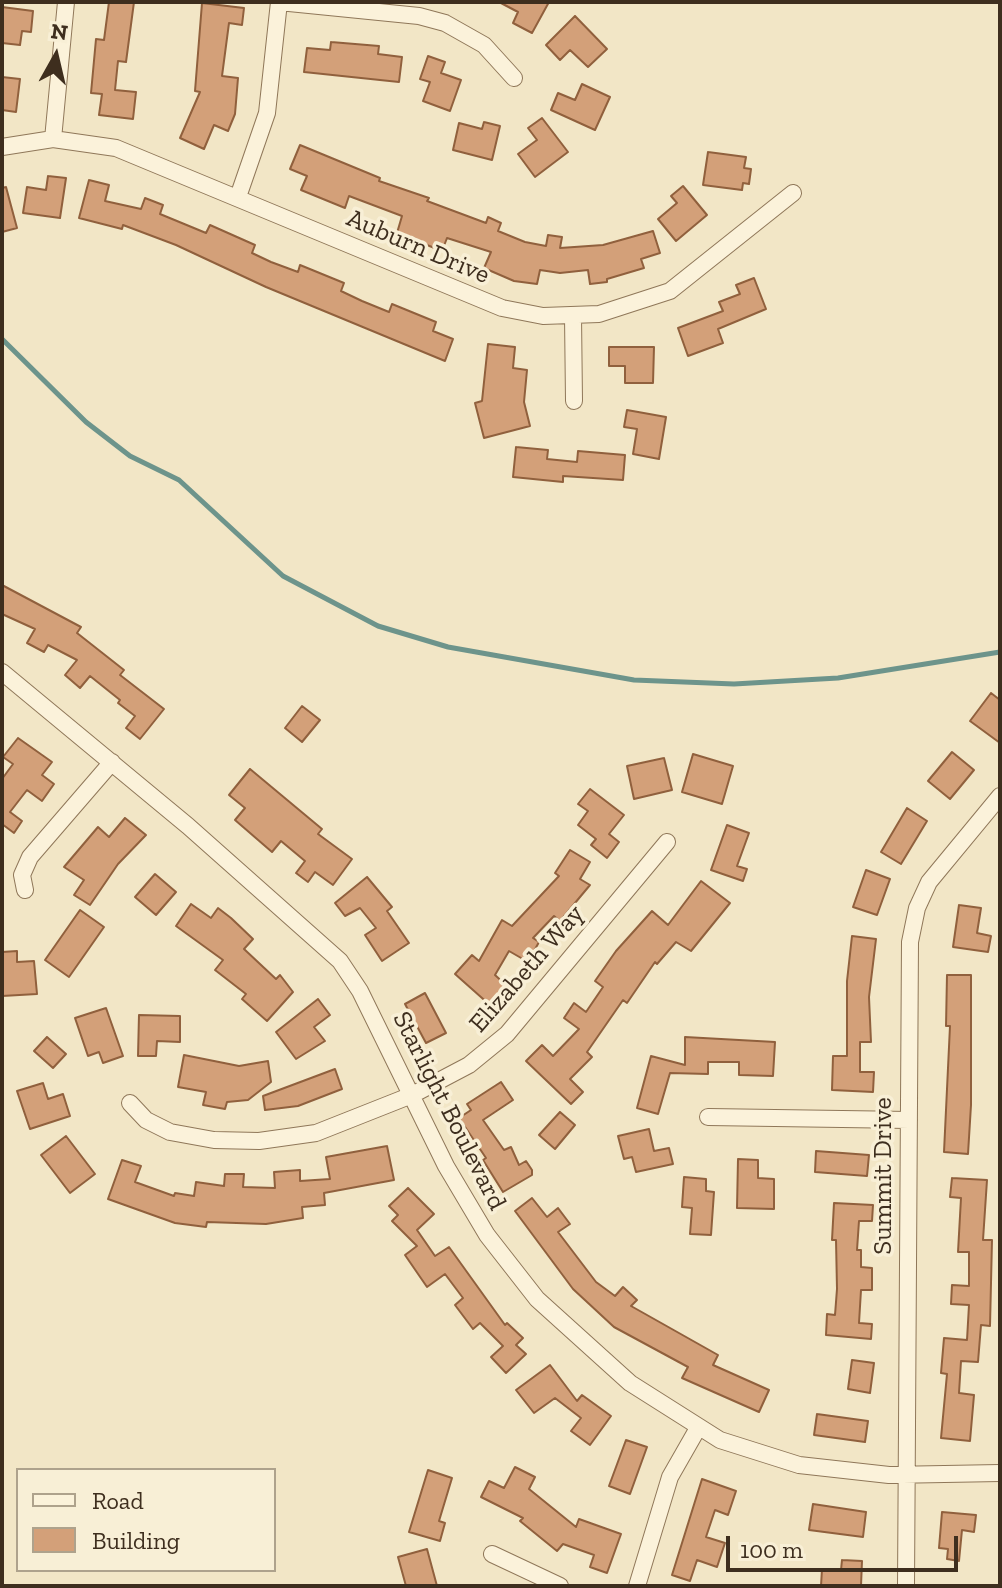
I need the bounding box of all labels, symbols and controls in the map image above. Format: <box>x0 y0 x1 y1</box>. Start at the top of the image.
north arrow <box>16 16 96 96</box>
text: N <box>49 17 70 46</box>
street label: Auburn Drive <box>342 203 494 291</box>
street label: Elizabeth Way <box>463 899 591 1039</box>
street label: Starlight Boulevard <box>385 1007 513 1215</box>
street label: Summit Drive <box>868 1097 900 1255</box>
legend <box>16 1468 276 1572</box>
text: Road <box>92 1486 144 1515</box>
scale bar <box>730 1520 962 1570</box>
text: Building <box>92 1526 180 1555</box>
text: 100 m <box>740 1535 803 1564</box>

